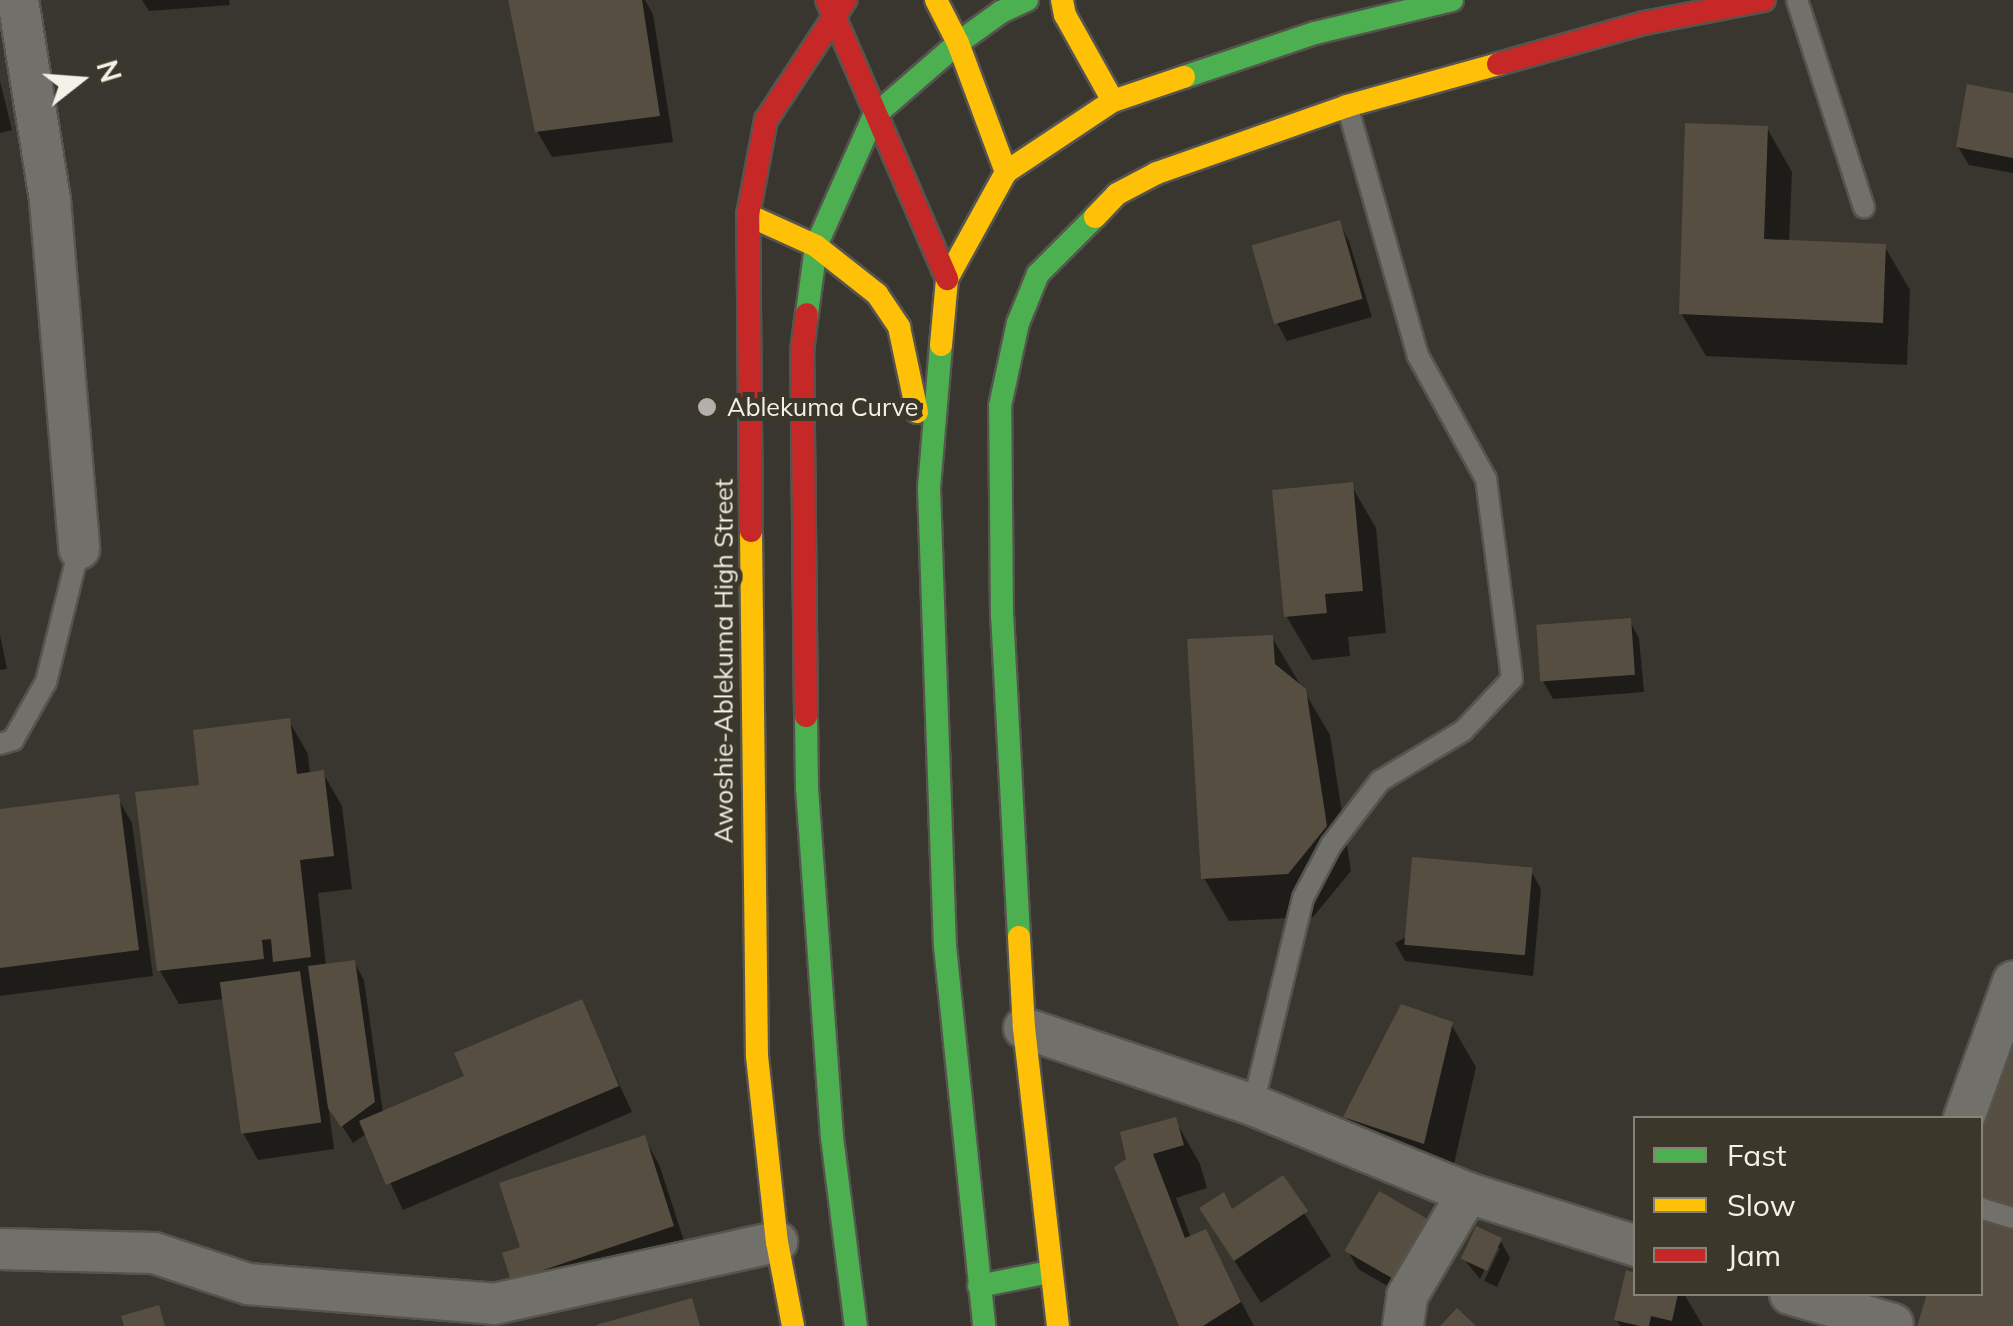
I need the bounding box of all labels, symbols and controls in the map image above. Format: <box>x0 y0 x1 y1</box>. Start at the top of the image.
north arrow <box>30 30 130 130</box>
text: N <box>89 56 129 86</box>
place label: Ablekuma Curve <box>727 392 918 422</box>
marker: Ablekuma Curve <box>696 396 718 418</box>
street label: Awoshie-Ablekuma High Street <box>709 479 739 843</box>
legend <box>1633 1116 1983 1296</box>
text: Fast <box>1727 1136 1787 1174</box>
text: Slow <box>1727 1186 1796 1224</box>
text: Jam <box>1727 1236 1781 1274</box>

